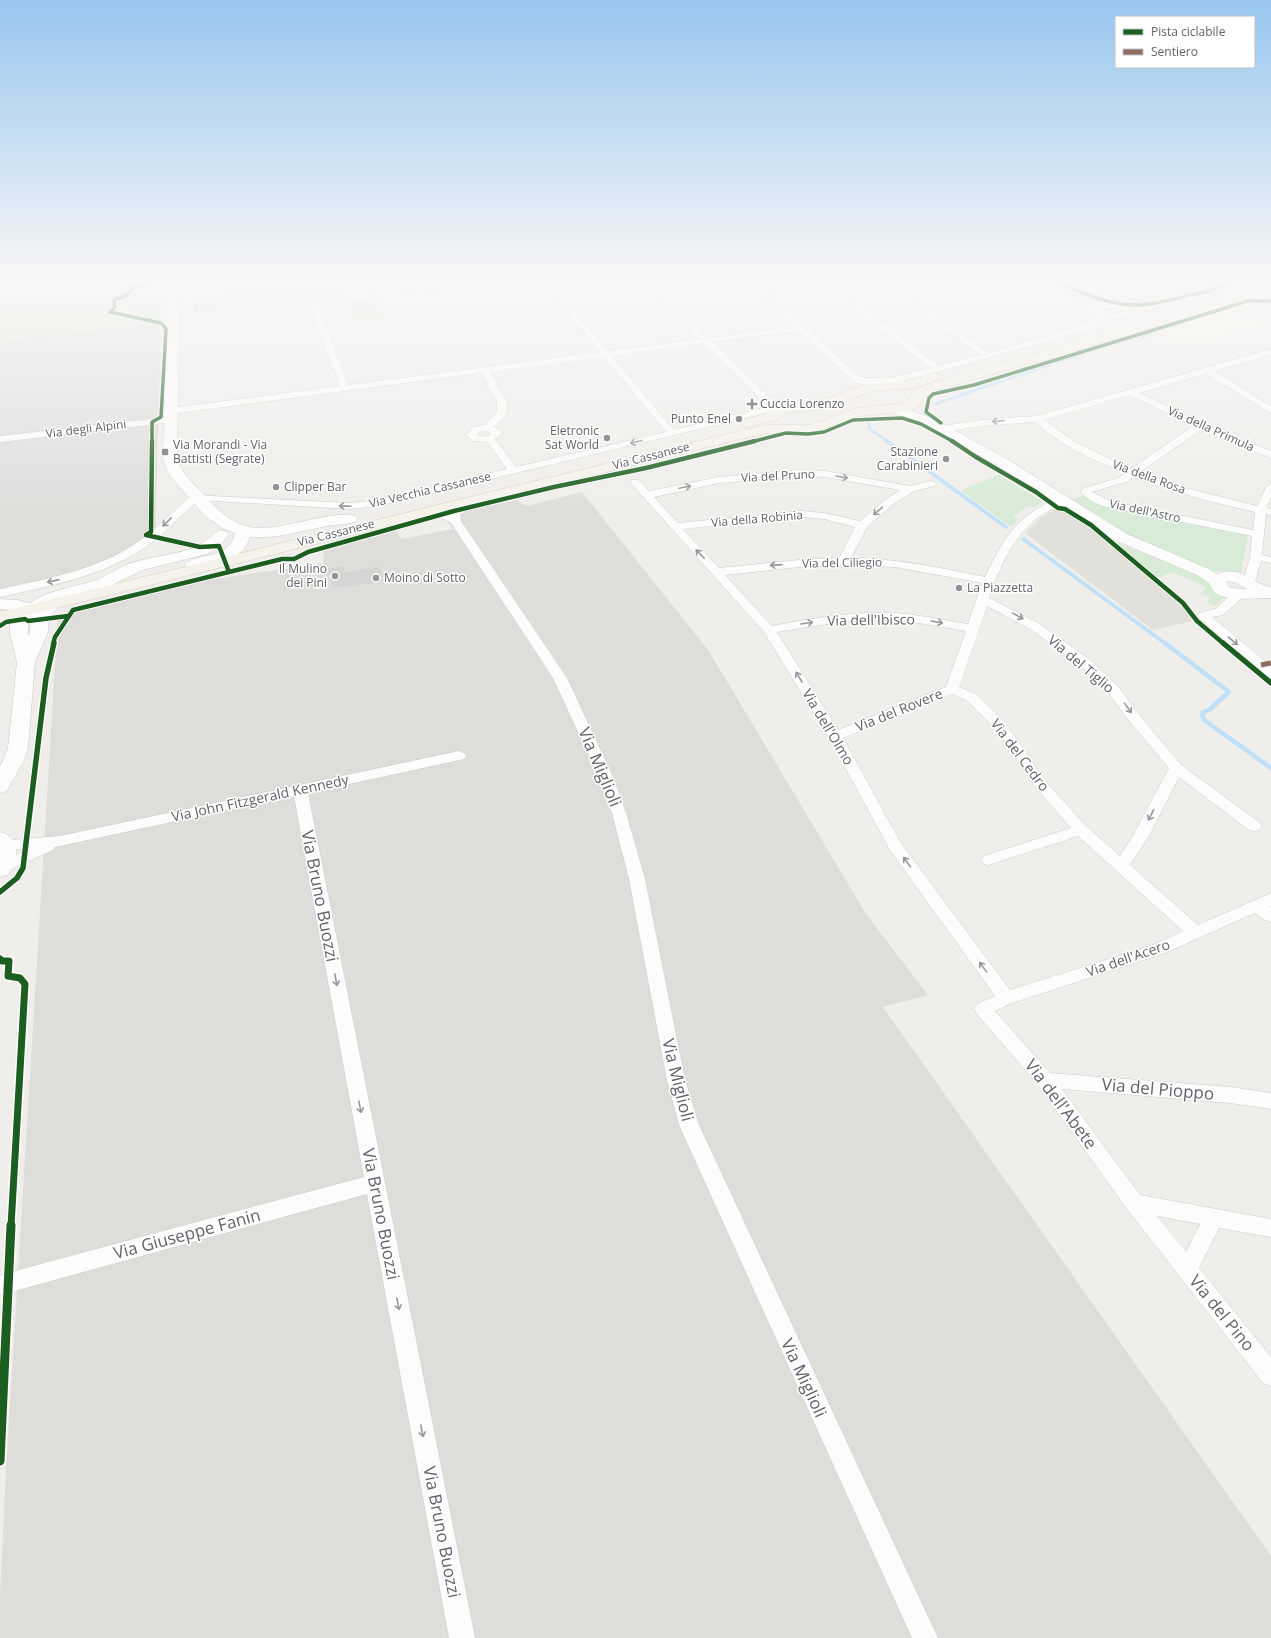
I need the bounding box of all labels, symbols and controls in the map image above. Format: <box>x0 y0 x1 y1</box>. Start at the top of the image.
legend <box>1115 16 1255 68</box>
text: Pista ciclabile <box>1151 23 1226 40</box>
text: Sentiero <box>1151 43 1198 60</box>
place label: Cuccia Lorenzo <box>760 395 845 412</box>
marker: Cuccia Lorenzo <box>747 399 757 409</box>
street label: Via della Primula <box>1165 402 1257 455</box>
place label: Punto Enel <box>671 410 731 427</box>
marker: Punto Enel <box>734 414 744 424</box>
street label: Via degli Alpini <box>45 415 127 442</box>
one-way arrow <box>992 418 1005 425</box>
place label: Eletronic Sat World <box>545 422 599 453</box>
marker: Eletronic Sat World <box>602 433 612 443</box>
place label: Via Morandi - Via Battisti (Segrate) <box>173 436 267 467</box>
street label: Via Cassanese <box>611 438 691 473</box>
one-way arrow <box>630 438 643 446</box>
place label: Stazione Carabinieri <box>877 443 938 474</box>
marker: Via Morandi - Via Battisti (Segrate) <box>160 447 170 457</box>
marker: Stazione Carabinieri <box>941 454 951 464</box>
street label: Via della Rosa <box>1110 455 1188 498</box>
street label: Via del Pruno <box>740 465 816 486</box>
street label: Via Vecchia Cassanese <box>367 467 493 512</box>
one-way arrow <box>835 473 848 481</box>
place label: Clipper Bar <box>284 478 346 495</box>
marker: Clipper Bar <box>271 482 281 492</box>
one-way arrow <box>678 483 691 491</box>
street label: Via dell'Astro <box>1108 495 1182 526</box>
one-way arrow <box>339 502 352 509</box>
street label: Via della Robinia <box>710 506 803 531</box>
one-way arrow <box>872 507 883 515</box>
street label: Via Cassanese <box>296 515 376 550</box>
one-way arrow <box>162 517 172 527</box>
one-way arrow <box>696 549 705 559</box>
street label: Via del Ciliegio <box>802 553 882 572</box>
place label: Il Mulino dei Pini <box>279 560 327 591</box>
one-way arrow <box>770 562 783 569</box>
place label: Moino di Sotto <box>384 569 466 586</box>
marker: Il Mulino dei Pini <box>330 571 340 581</box>
marker: Moino di Sotto <box>371 573 381 583</box>
one-way arrow <box>47 577 60 585</box>
place label: La Piazzetta <box>967 579 1033 596</box>
marker: La Piazzetta <box>954 583 964 593</box>
street label: Via dell'Ibisco <box>827 609 915 630</box>
one-way arrow <box>1012 613 1024 621</box>
one-way arrow <box>930 618 943 626</box>
one-way arrow <box>800 619 813 627</box>
street label: Via del Tiglio <box>1044 630 1119 697</box>
one-way arrow <box>1227 637 1238 646</box>
one-way arrow <box>794 671 802 683</box>
street label: Via del Rovere <box>852 683 945 736</box>
street label: Via dell'Olmo <box>798 685 859 768</box>
one-way arrow <box>1123 703 1132 714</box>
street label: Via del Cedro <box>987 715 1054 795</box>
street label: Via Miglioli <box>573 723 628 810</box>
street label: Via John Fitzgerald Kennedy <box>170 769 351 826</box>
one-way arrow <box>1147 809 1154 821</box>
street label: Via Bruno Buozzi <box>296 828 345 964</box>
one-way arrow <box>902 856 911 867</box>
street label: Via dell'Acero <box>1083 934 1172 981</box>
one-way arrow <box>979 962 987 973</box>
one-way arrow <box>332 973 340 986</box>
street label: Via Miglioli <box>657 1036 700 1124</box>
street label: Via dell'Abete <box>1020 1054 1103 1153</box>
street label: Via del Pioppo <box>1101 1072 1215 1105</box>
one-way arrow <box>357 1100 365 1113</box>
street label: Via Bruno Buozzi <box>357 1146 406 1282</box>
street label: Via Giuseppe Fanin <box>111 1203 263 1264</box>
street label: Via del Pino <box>1184 1270 1260 1356</box>
one-way arrow <box>394 1297 402 1310</box>
street label: Via Miglioli <box>776 1335 833 1421</box>
one-way arrow <box>419 1425 427 1438</box>
street label: Via Bruno Buozzi <box>418 1464 467 1600</box>

